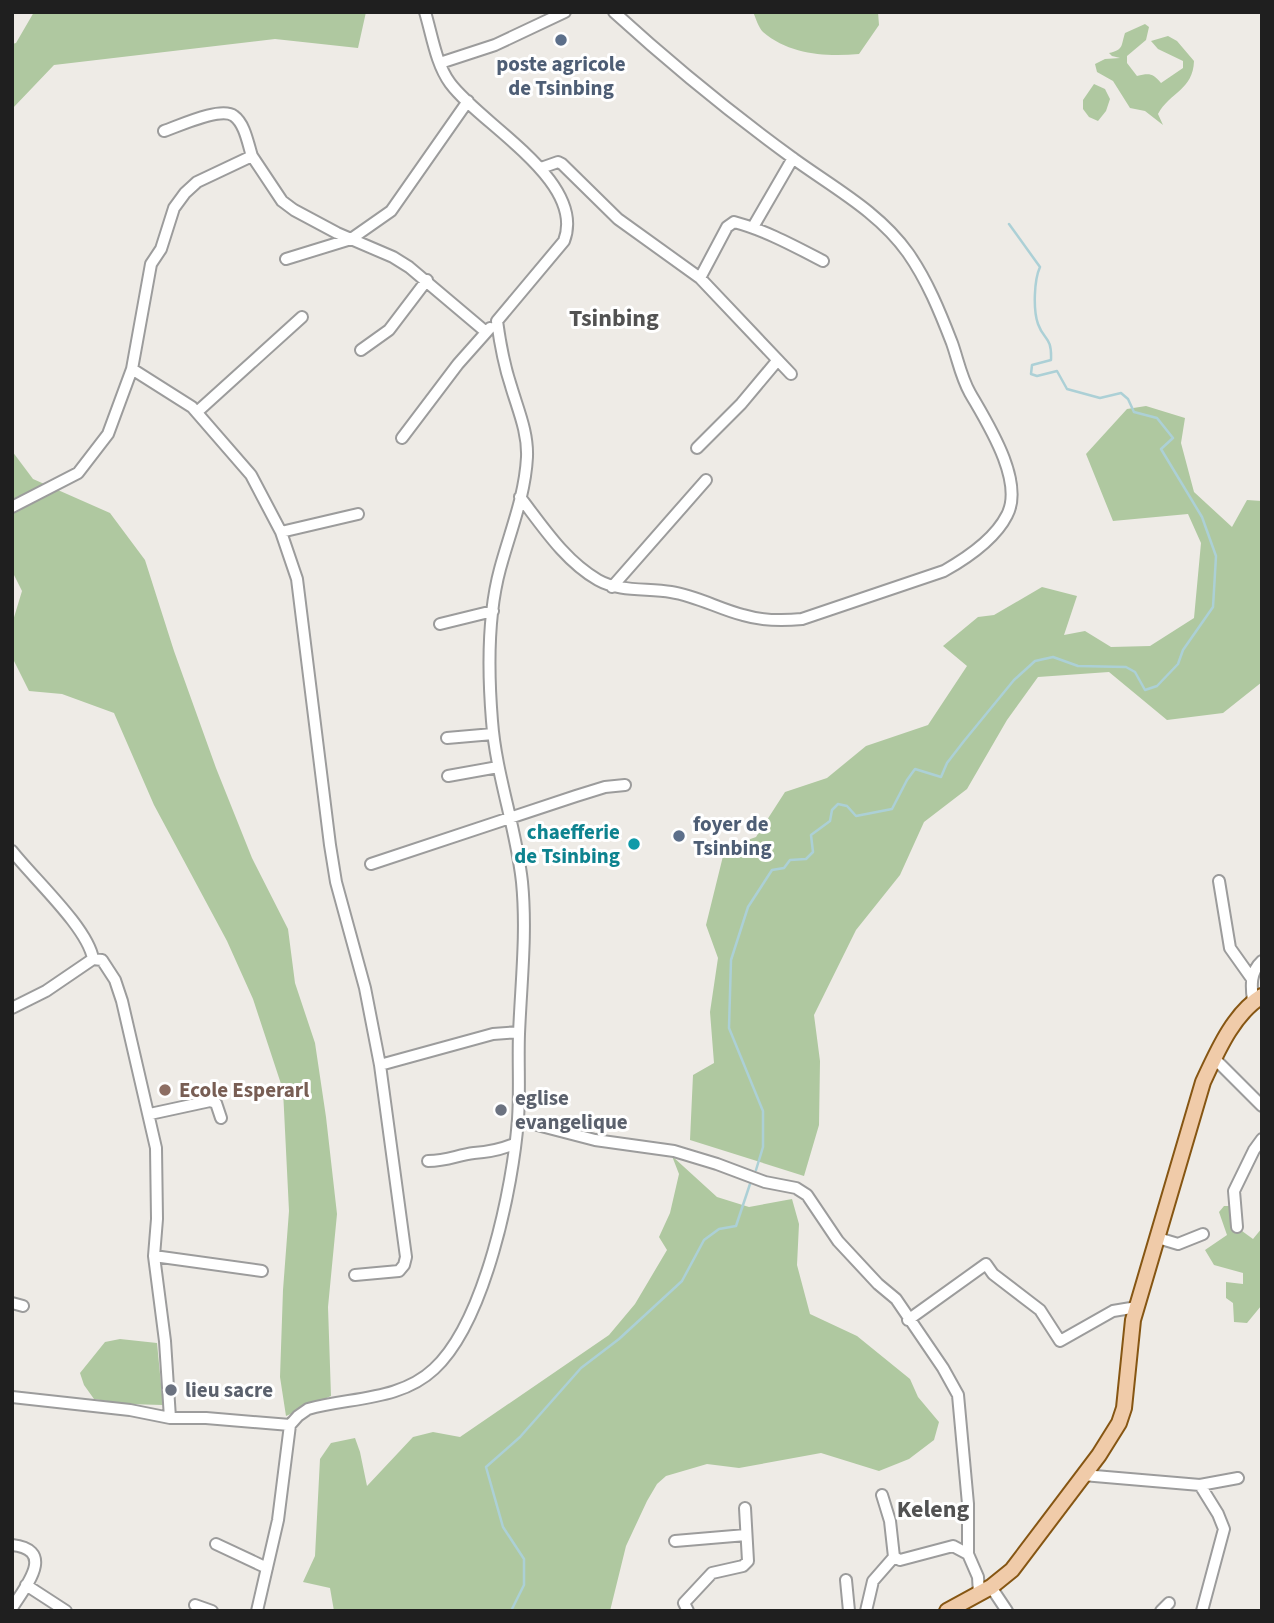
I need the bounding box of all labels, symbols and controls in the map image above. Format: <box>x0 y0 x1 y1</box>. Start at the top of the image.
marker: poste agricole de Tsinbing <box>553 32 569 48</box>
place label: poste agricole de Tsinbing <box>496 49 626 103</box>
district label: Tsinbing <box>569 301 659 336</box>
place label: foyer de Tsinbing <box>693 809 772 863</box>
place label: chaefferie de Tsinbing <box>514 817 620 871</box>
marker: foyer de Tsinbing <box>671 828 687 844</box>
marker: chaefferie de Tsinbing <box>626 836 642 852</box>
place label: Ecole Esperarl <box>179 1075 309 1105</box>
marker: Ecole Esperarl <box>157 1082 173 1098</box>
place label: eglise evangelique <box>515 1083 628 1137</box>
marker: eglise evangelique <box>493 1102 509 1118</box>
place label: lieu sacre <box>185 1375 273 1405</box>
marker: lieu sacre <box>163 1382 179 1398</box>
district label: Keleng <box>897 1492 969 1527</box>

